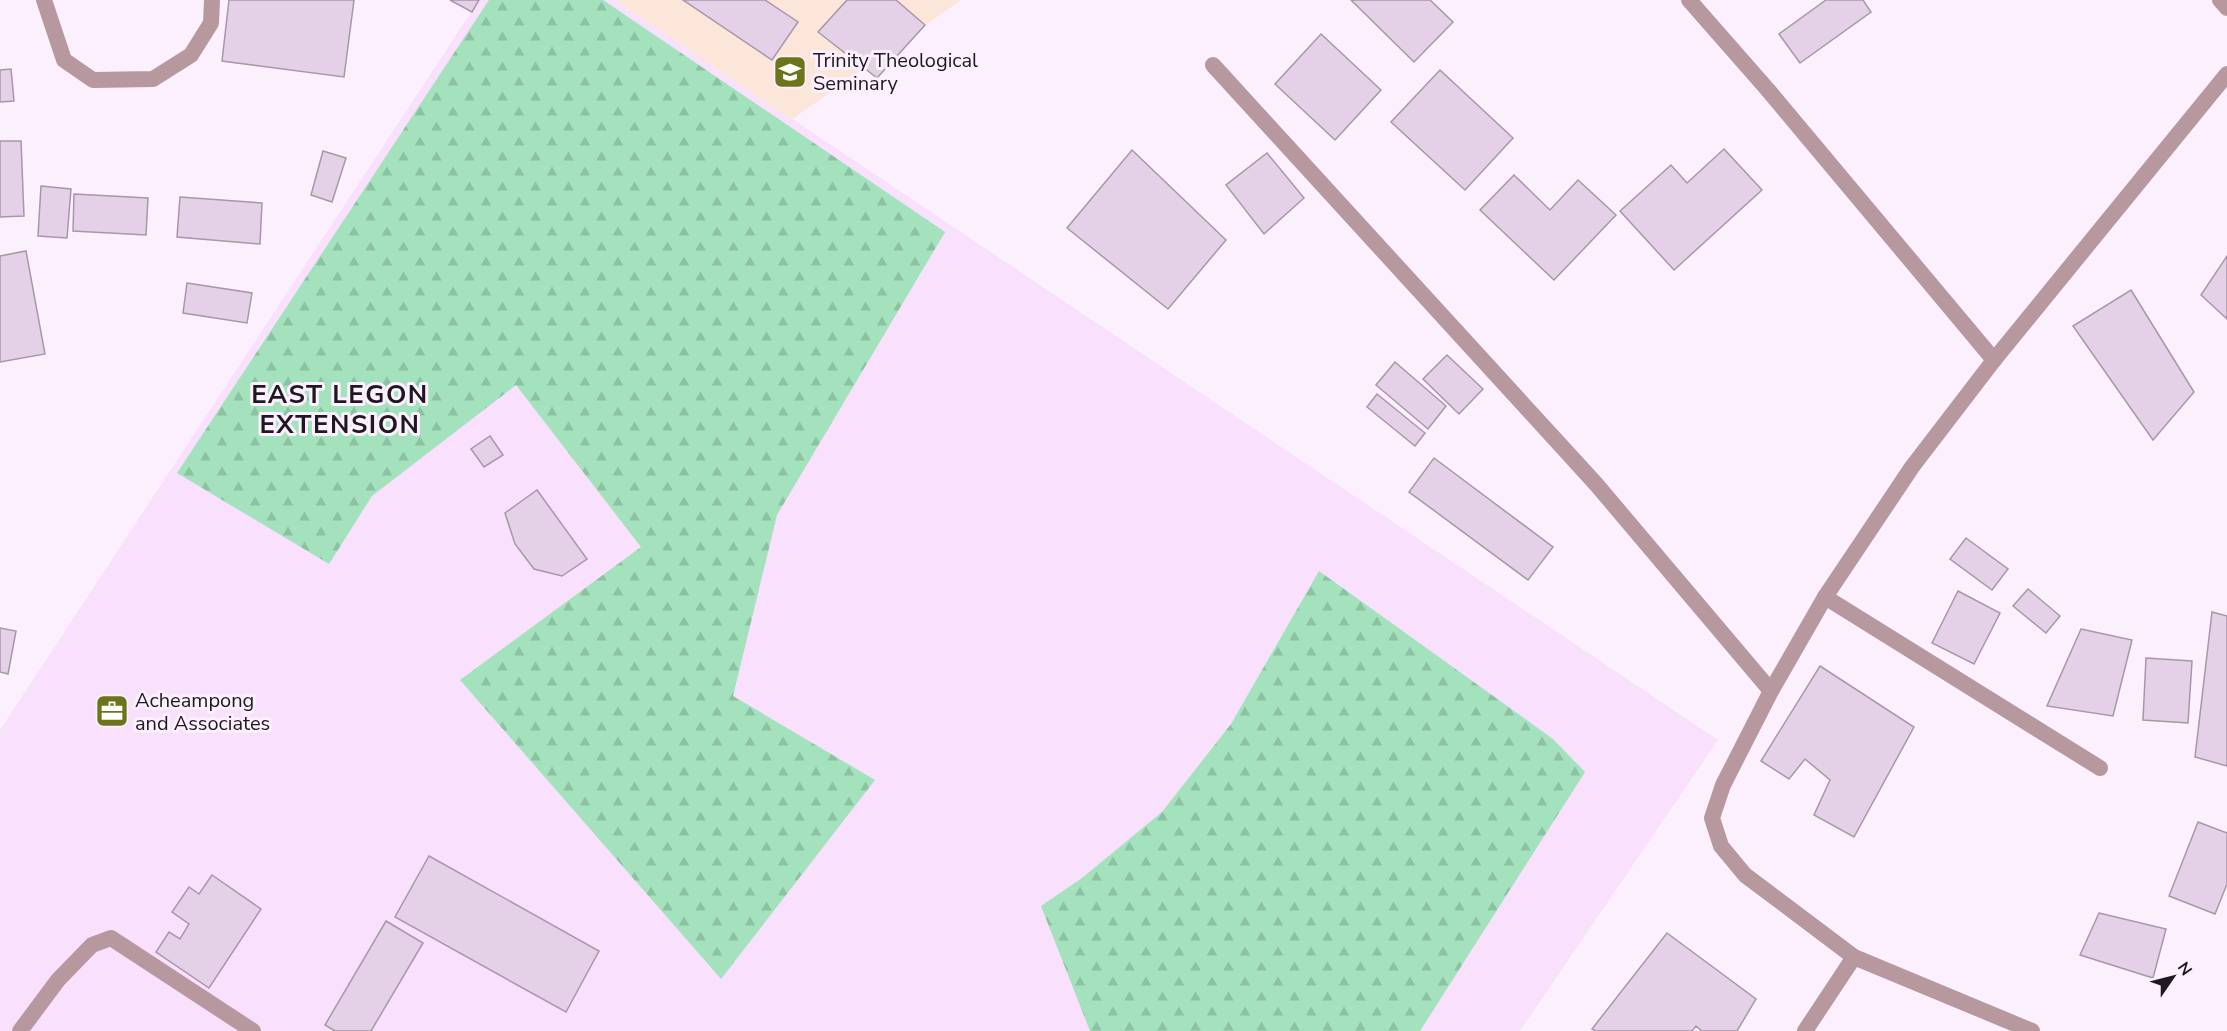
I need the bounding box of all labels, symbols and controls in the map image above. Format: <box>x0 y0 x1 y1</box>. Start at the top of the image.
place label: Trinity Theological Seminary <box>813 47 978 97</box>
school or university icon: Trinity Theological Seminary <box>772 54 808 90</box>
district label: EAST LEGON EXTENSION <box>251 377 429 442</box>
place label: Acheampong and Associates <box>135 687 270 737</box>
office icon: Acheampong and Associates <box>94 693 130 729</box>
north arrow <box>2143 947 2203 1007</box>
text: N <box>2172 958 2197 980</box>

